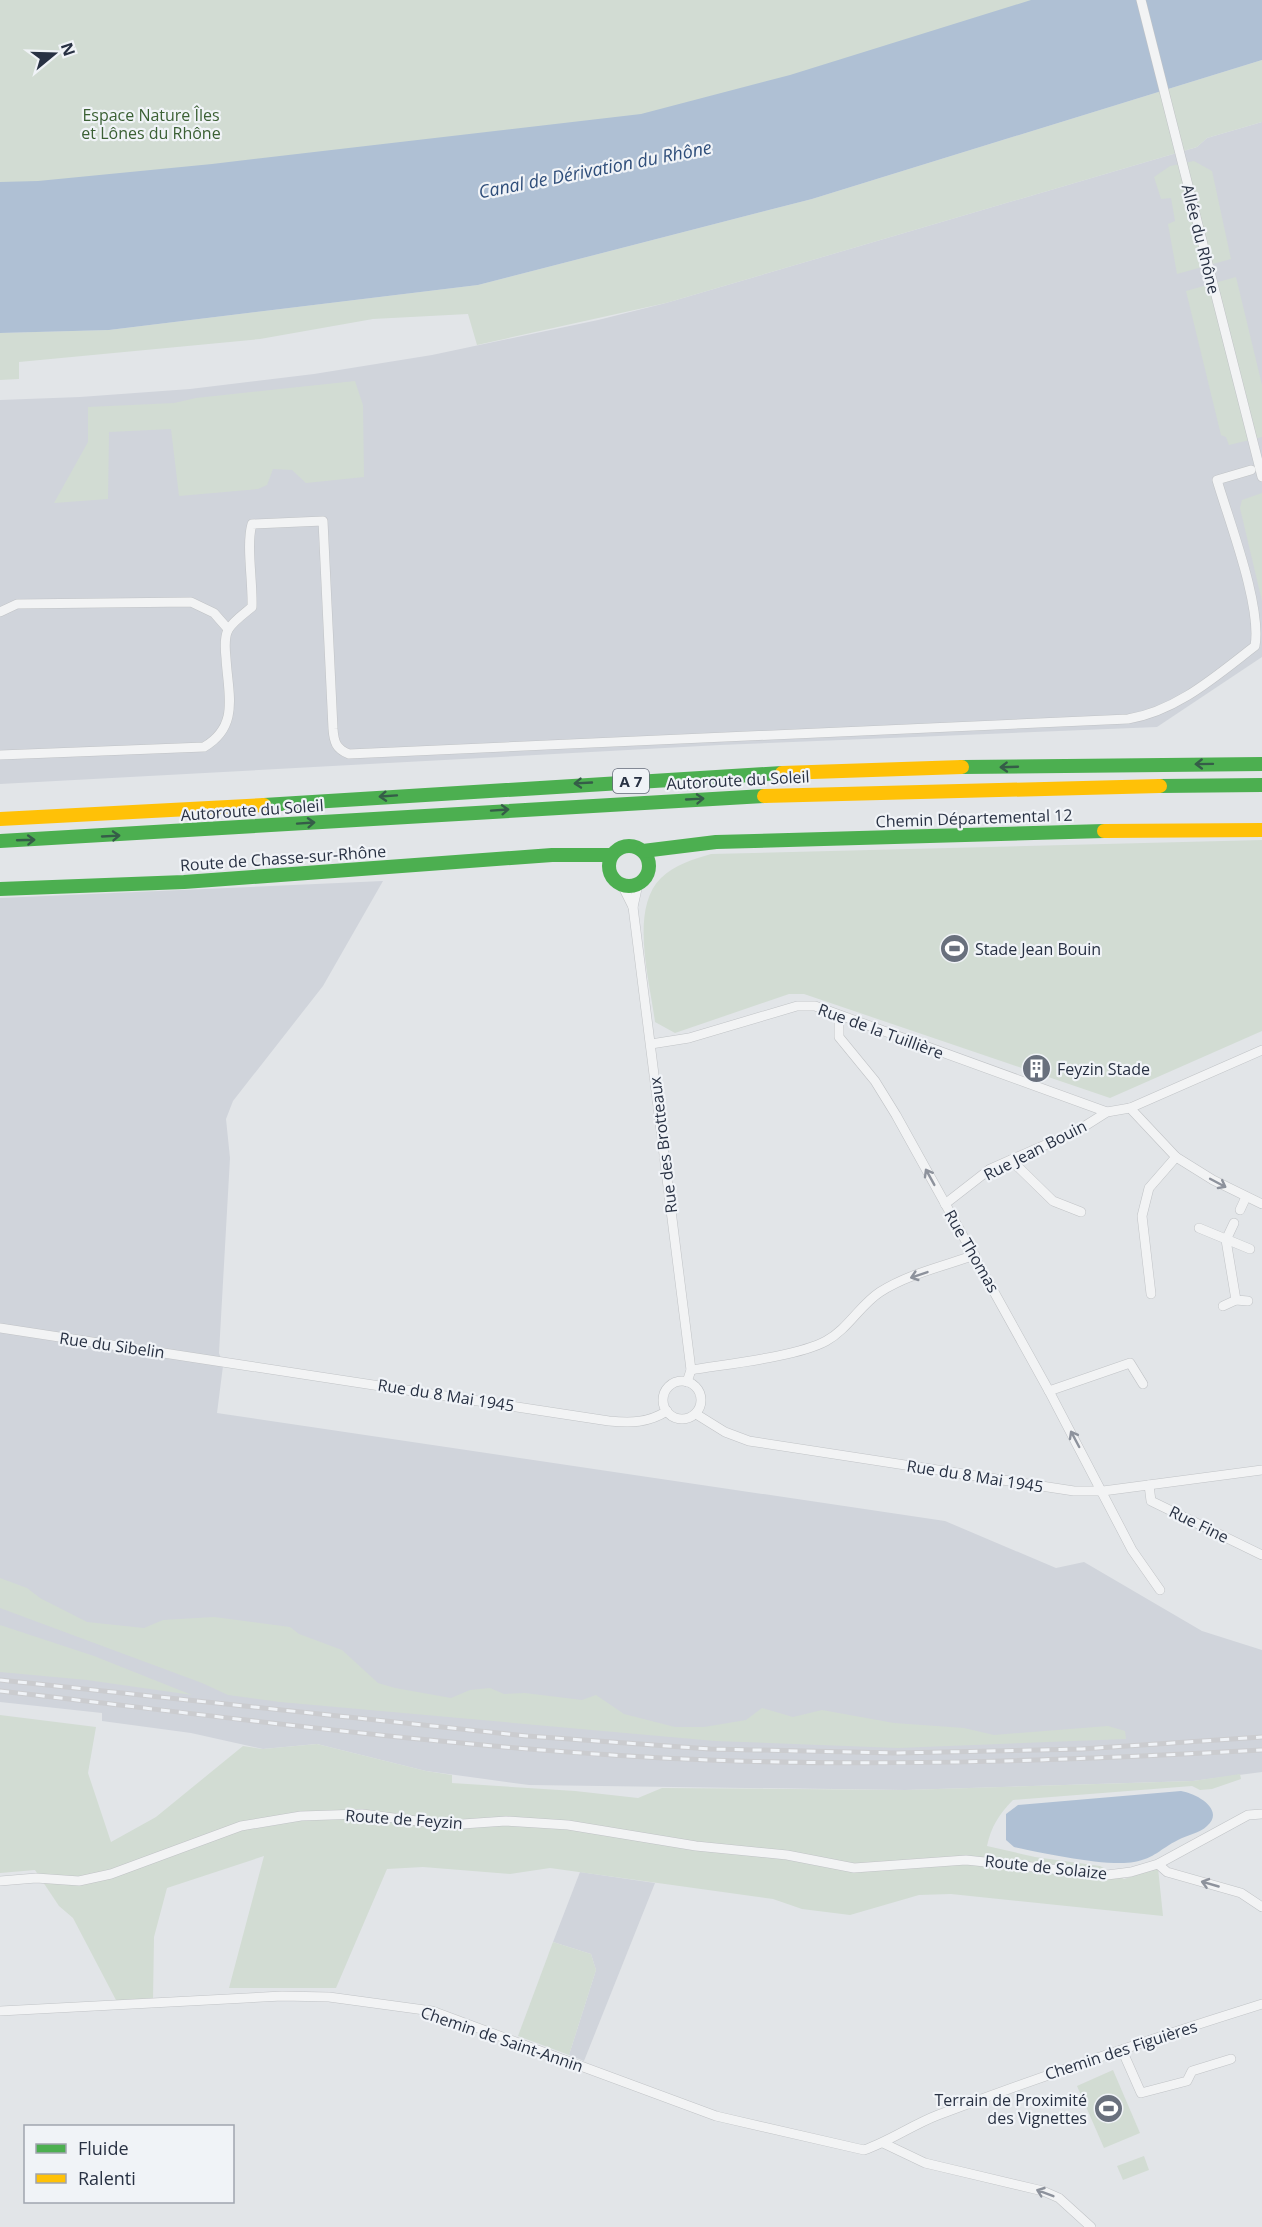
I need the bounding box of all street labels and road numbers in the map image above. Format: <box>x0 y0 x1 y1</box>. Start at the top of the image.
street label: Allée du Rhône <box>1177 182 1225 296</box>
street label: Autoroute du Soleil <box>666 765 810 795</box>
road number: A 7 <box>613 769 649 793</box>
street label: Autoroute du Soleil <box>180 794 324 826</box>
street label: Chemin Départemental 12 <box>875 804 1073 832</box>
street label: Route de Chasse-sur-Rhône <box>179 840 387 876</box>
street label: Rue de la Tuillière <box>815 998 947 1064</box>
street label: Rue des Brotteaux <box>644 1075 682 1215</box>
street label: Rue Jean Bouin <box>980 1115 1090 1185</box>
street label: Rue Thomas <box>939 1205 1005 1297</box>
street label: Rue du Sibelin <box>58 1327 166 1363</box>
street label: Rue du 8 Mai 1945 <box>376 1373 516 1417</box>
street label: Rue du 8 Mai 1945 <box>905 1454 1045 1498</box>
street label: Rue Fine <box>1165 1500 1233 1548</box>
street label: Route de Feyzin <box>345 1804 463 1834</box>
street label: Route de Solaize <box>984 1850 1108 1884</box>
street label: Chemin de Saint-Annin <box>418 2001 586 2077</box>
street label: Chemin des Figuières <box>1042 2015 1200 2085</box>

